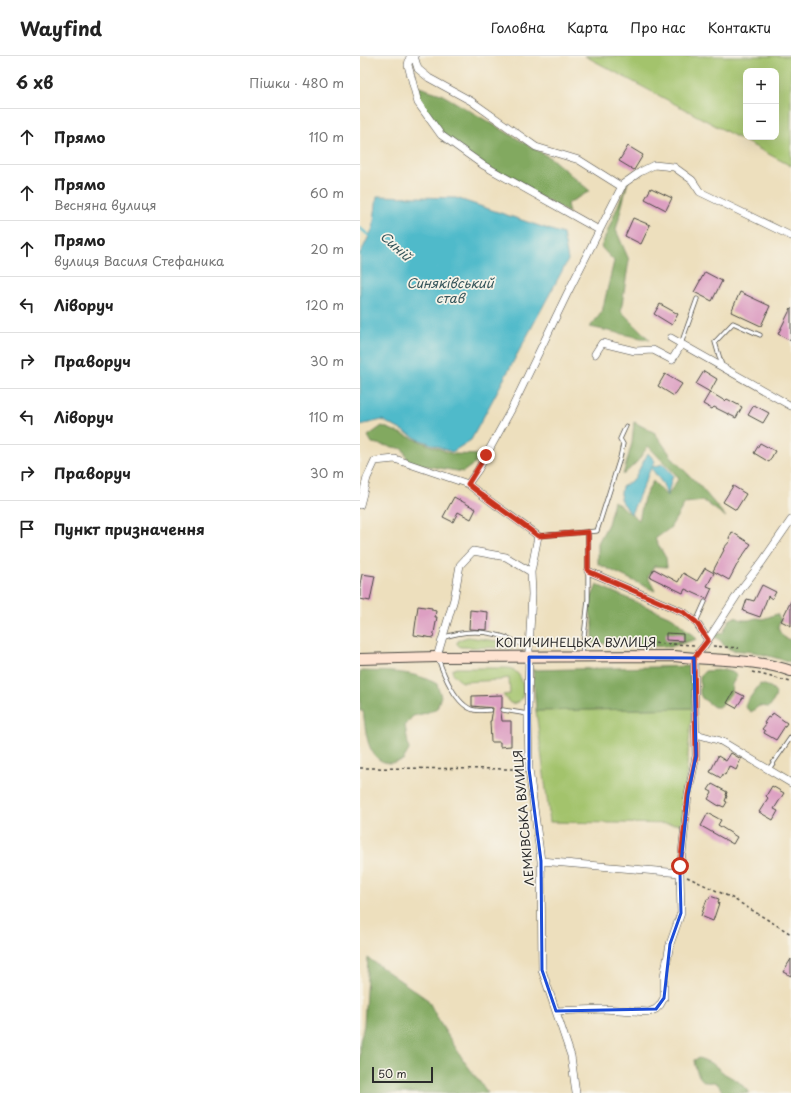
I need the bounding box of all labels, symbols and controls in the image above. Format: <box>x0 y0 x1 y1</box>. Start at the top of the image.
text: Wayfind <box>20 14 102 42</box>
text: Головна <box>491 17 545 38</box>
text: Карта <box>567 17 608 38</box>
text: Про нас <box>630 17 686 38</box>
text: Контакти <box>708 17 771 38</box>
map controls <box>743 68 779 140</box>
button: + <box>743 68 779 104</box>
text: 6 хв <box>16 69 53 95</box>
text: Пішки · 480 m <box>249 73 344 92</box>
button: − <box>743 104 779 140</box>
text: Прямо <box>54 125 105 148</box>
icon: ahead <box>16 126 38 148</box>
text: 110 m <box>309 127 344 146</box>
text: Прямо <box>54 172 105 195</box>
icon: ahead <box>16 182 38 204</box>
text: 60 m <box>310 183 344 202</box>
text: Весняна вулиця <box>54 195 157 214</box>
water label: Синій <box>376 226 417 266</box>
text: Прямо <box>54 228 105 251</box>
icon: ahead <box>16 238 38 260</box>
text: 20 m <box>310 239 344 258</box>
text: вулиця Василя Стефаника <box>54 251 224 270</box>
water label: Синяківський став <box>407 273 496 307</box>
text: Ліворуч <box>54 293 114 316</box>
icon: left <box>16 294 38 316</box>
text: 120 m <box>305 295 344 314</box>
text: Праворуч <box>54 349 131 372</box>
icon: right <box>16 350 38 372</box>
text: 30 m <box>310 351 344 370</box>
text: Ліворуч <box>54 405 114 428</box>
icon: left <box>16 406 38 428</box>
text: 110 m <box>309 407 344 426</box>
route end <box>477 446 495 464</box>
text: Праворуч <box>54 461 131 484</box>
icon: right <box>16 462 38 484</box>
text: 30 m <box>310 463 344 482</box>
text: Пункт призначення <box>54 517 205 540</box>
icon: arrive <box>16 518 38 540</box>
street label: КОПИЧИНЕЦЬКА ВУЛИЦЯ <box>496 633 656 651</box>
street label: ЛЕМКІВСЬКА ВУЛИЦЯ <box>508 749 538 887</box>
route start <box>671 857 689 875</box>
scale bar <box>372 1065 433 1084</box>
text: 50 m <box>378 1065 407 1082</box>

